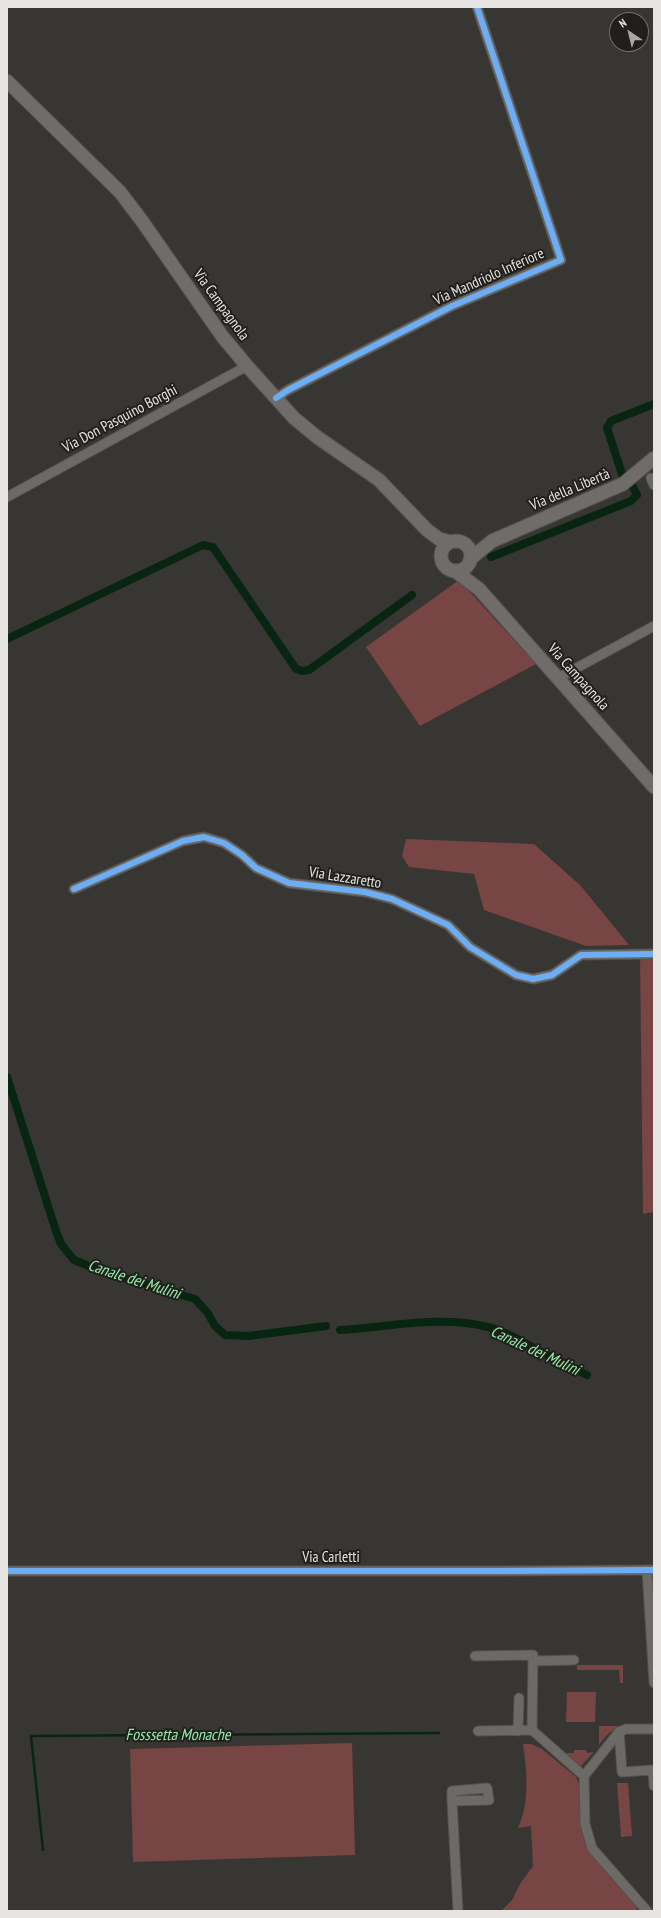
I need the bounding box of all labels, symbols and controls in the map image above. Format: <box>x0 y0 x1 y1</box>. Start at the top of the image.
north arrow <box>609 12 649 52</box>
text: N <box>616 16 629 30</box>
street label: Via Mandriolo Inferiore <box>431 245 547 309</box>
street label: Via Campagnola <box>189 266 253 344</box>
street label: Via Don Pasquino Borghi <box>60 381 180 457</box>
street label: Via della Libertà <box>527 465 613 515</box>
street label: Via Campagnola <box>543 640 613 714</box>
street label: Via Lazzaretto <box>307 863 383 893</box>
water label: Canale dei Mulini <box>85 1256 183 1304</box>
water label: Canale dei Mulini <box>487 1322 583 1380</box>
street label: Via Carletti <box>302 1549 360 1567</box>
water label: Fosssetta Monache <box>126 1725 230 1745</box>

